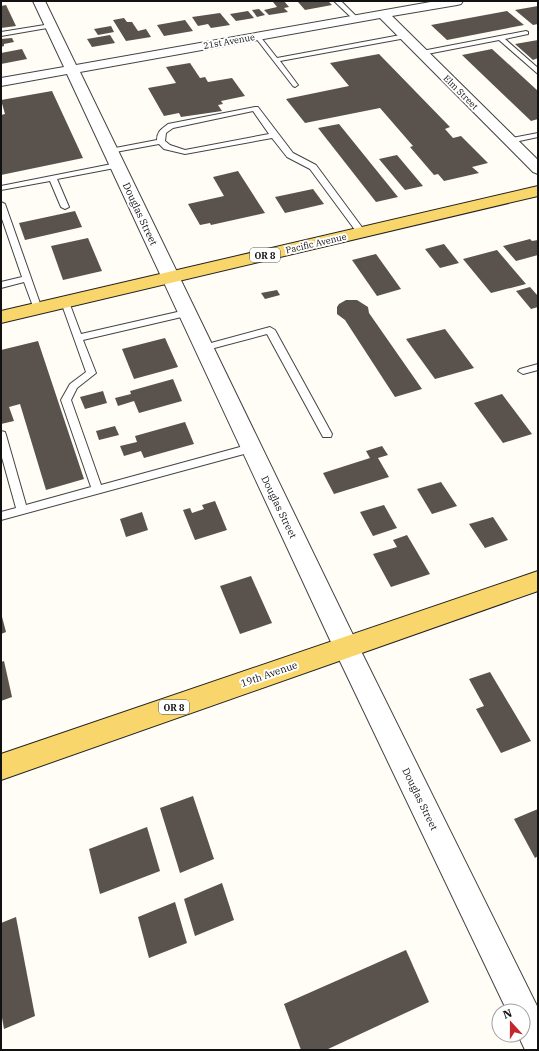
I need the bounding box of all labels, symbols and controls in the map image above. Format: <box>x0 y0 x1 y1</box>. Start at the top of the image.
street label: 21st Avenue <box>202 31 256 51</box>
street label: Elm Street <box>441 72 481 112</box>
street label: Douglas Street <box>120 180 160 248</box>
street label: Pacific Avenue <box>285 231 348 255</box>
road number: OR 8 <box>250 248 280 262</box>
street label: Douglas Street <box>258 474 300 541</box>
street label: 19th Avenue <box>239 658 299 690</box>
road number: OR 8 <box>159 700 189 714</box>
street label: Douglas Street <box>399 766 441 833</box>
north arrow <box>491 1003 531 1043</box>
text: N <box>501 1005 514 1022</box>

